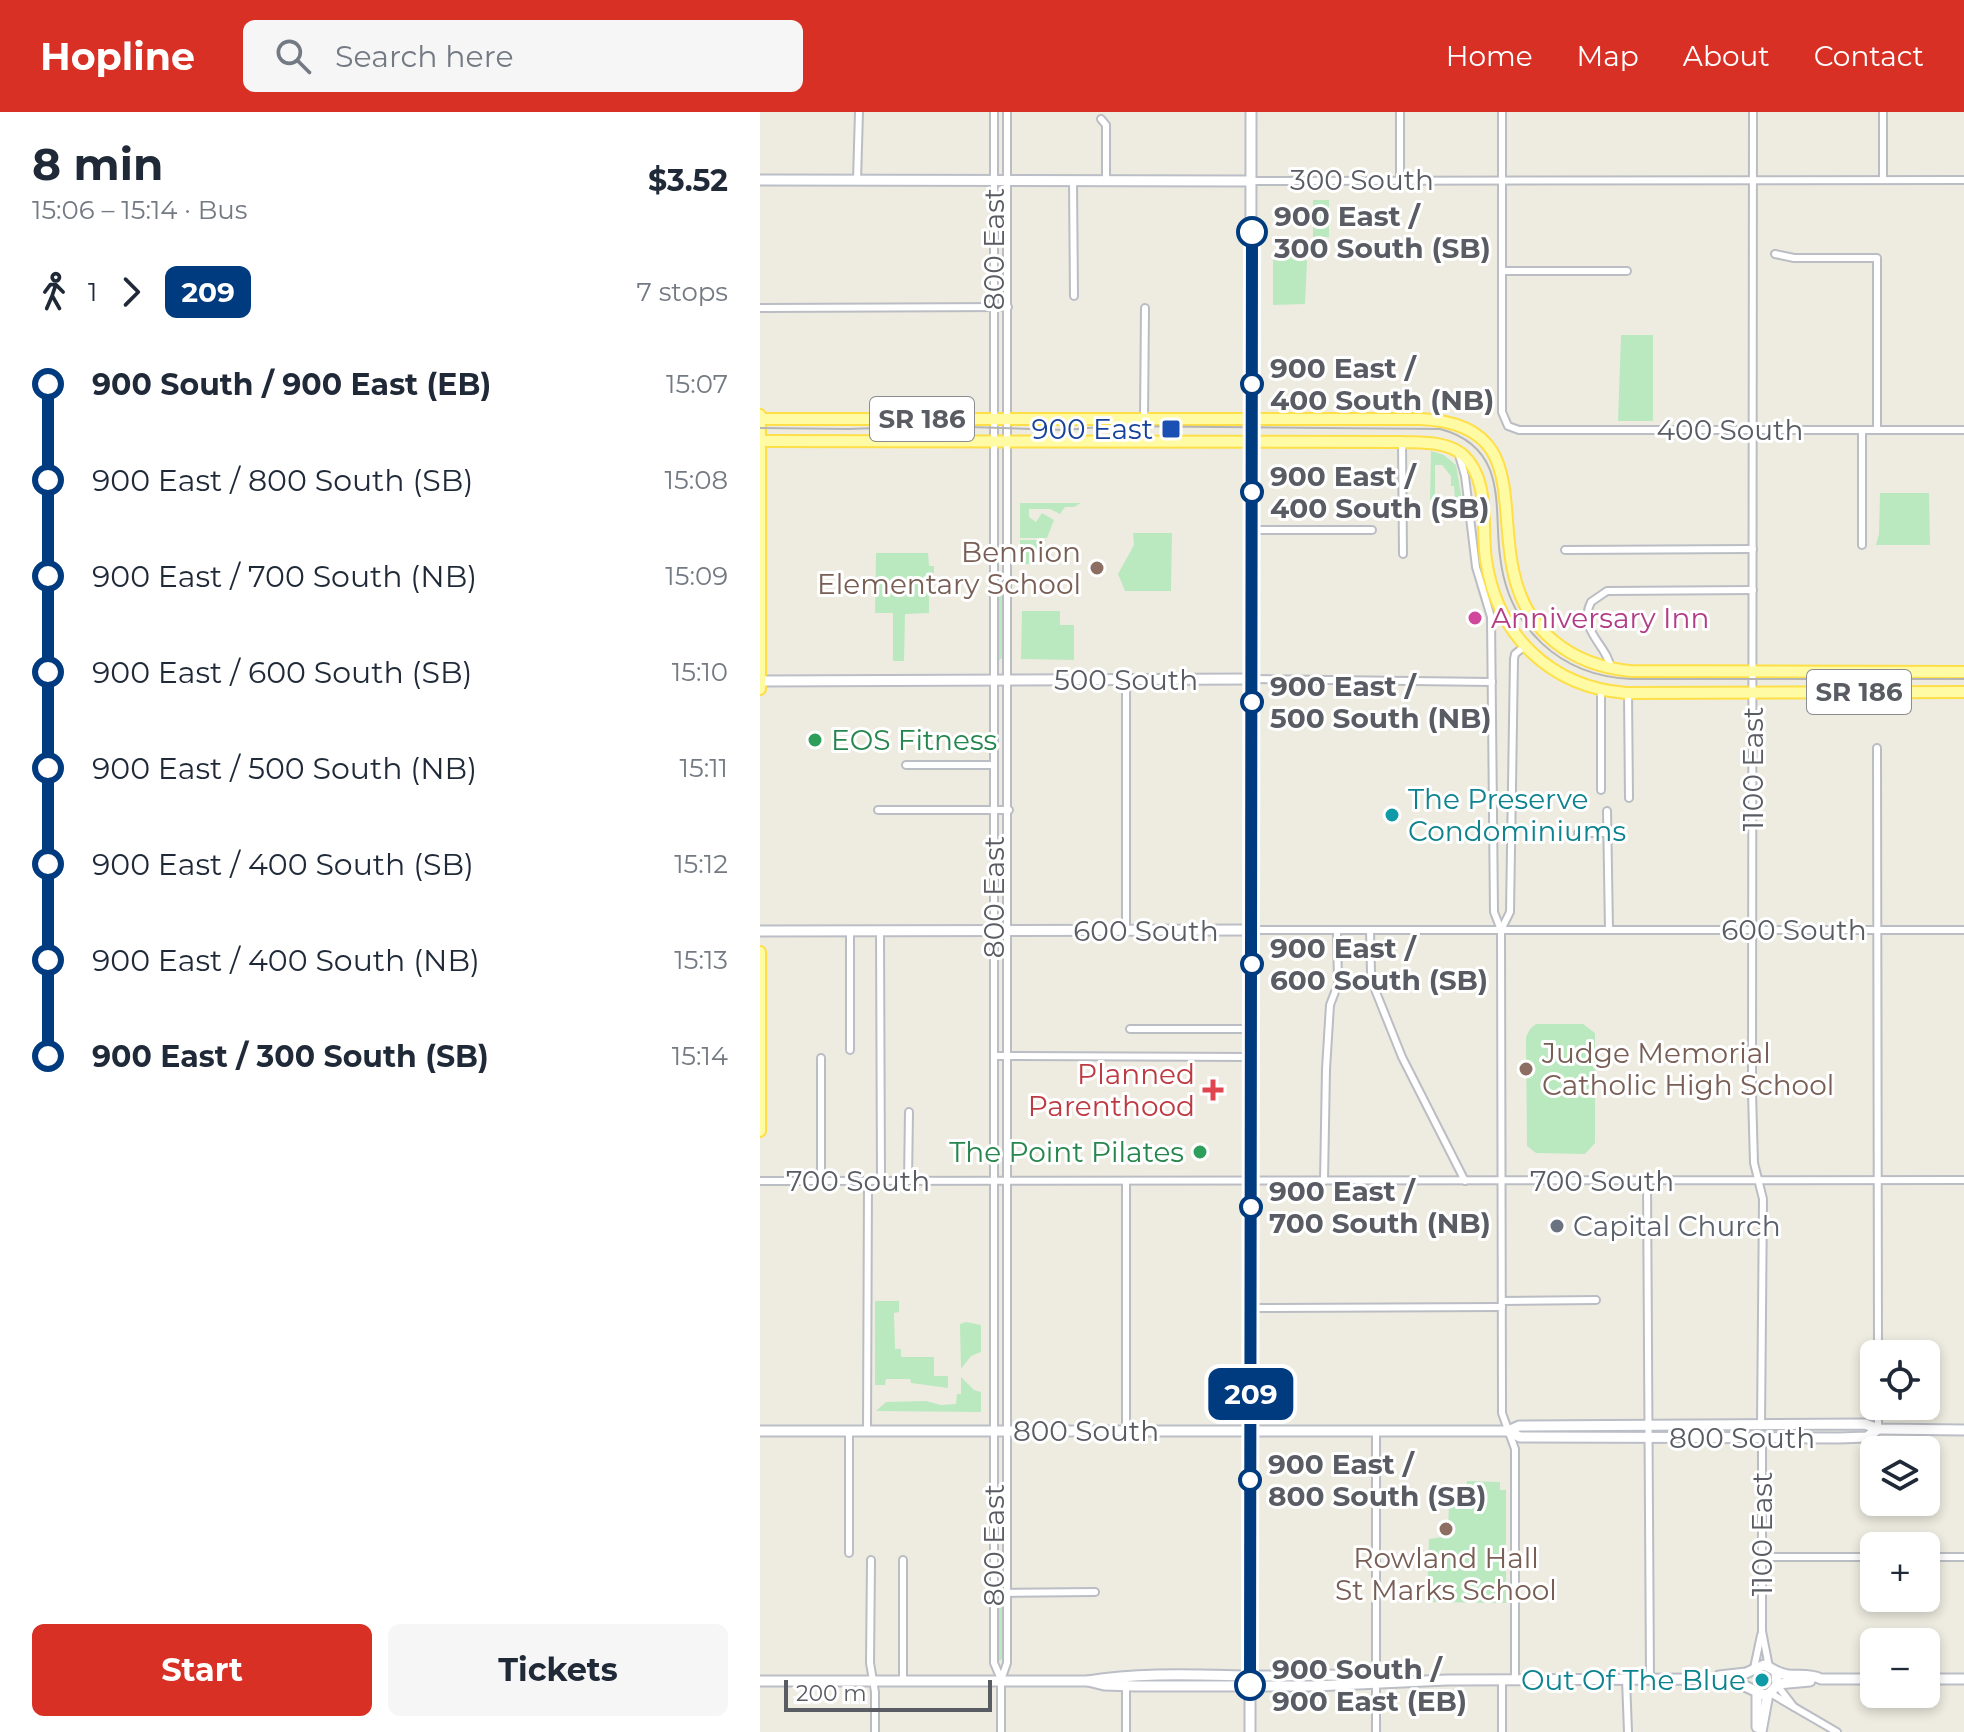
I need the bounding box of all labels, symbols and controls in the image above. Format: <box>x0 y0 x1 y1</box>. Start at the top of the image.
search box <box>243 20 803 92</box>
text: Hopline <box>40 33 195 80</box>
icon: search <box>271 34 315 78</box>
text: Search here <box>335 38 514 75</box>
text: Home <box>1446 39 1533 73</box>
text: Map <box>1577 39 1639 73</box>
text: About <box>1683 39 1770 73</box>
text: Contact <box>1814 39 1924 73</box>
text: 8 min <box>32 137 163 191</box>
text: $3.52 <box>648 162 728 199</box>
street label: 300 South <box>1290 163 1434 197</box>
street label: 800 East <box>977 188 1011 310</box>
text: 15:06 – 15:14 · Bus <box>32 194 247 226</box>
place label: 900 East / 300 South (SB) <box>1273 199 1491 265</box>
marker: 900 East / 300 South (SB) <box>1237 217 1267 247</box>
icon: walk <box>32 270 76 314</box>
icon: forward <box>109 270 153 314</box>
text: 209 <box>181 275 235 309</box>
text: 1 <box>88 276 97 308</box>
text: 7 stops <box>637 276 728 308</box>
place label: 900 East / 400 South (NB) <box>1270 351 1494 417</box>
text: 900 South / 900 East (EB) <box>92 366 491 403</box>
text: 15:07 <box>666 368 728 400</box>
marker: 900 East / 400 South (NB) <box>1241 373 1263 395</box>
road number: SR 186 <box>870 397 974 441</box>
place label: 900 East <box>1031 412 1153 446</box>
street label: 400 South <box>1657 413 1803 447</box>
marker: 900 East <box>1160 418 1182 440</box>
place label: 900 East / 400 South (SB) <box>1270 459 1489 525</box>
text: 900 East / 800 South (SB) <box>92 462 473 499</box>
text: 15:08 <box>665 464 728 496</box>
marker: 900 East / 400 South (SB) <box>1241 481 1263 503</box>
place label: Bennion Elementary School <box>817 535 1081 601</box>
text: 900 East / 700 South (NB) <box>92 558 477 595</box>
marker: Bennion Elementary School <box>1088 559 1106 577</box>
text: 15:09 <box>665 560 728 592</box>
place label: Anniversary Inn <box>1491 601 1709 635</box>
marker: Anniversary Inn <box>1466 609 1484 627</box>
text: 900 East / 600 South (SB) <box>92 654 472 691</box>
text: 15:10 <box>672 656 728 688</box>
street label: 500 South <box>1054 663 1198 697</box>
place label: 900 East / 500 South (NB) <box>1270 669 1492 735</box>
road number: SR 186 <box>1807 670 1911 714</box>
marker: 900 East / 500 South (NB) <box>1241 691 1263 713</box>
street label: 1100 East <box>1736 707 1770 831</box>
place label: EOS Fitness <box>831 723 997 757</box>
marker: EOS Fitness <box>806 731 824 749</box>
text: 900 East / 500 South (NB) <box>92 750 477 787</box>
text: 15:11 <box>680 752 728 784</box>
place label: The Preserve Condominiums <box>1408 782 1626 848</box>
marker: The Preserve Condominiums <box>1383 806 1401 824</box>
street label: 800 East <box>977 836 1011 958</box>
text: 900 East / 400 South (SB) <box>92 846 474 883</box>
text: 15:12 <box>674 848 728 880</box>
street label: 600 South <box>1721 913 1867 947</box>
street label: 600 South <box>1073 914 1219 948</box>
place label: 900 East / 600 South (SB) <box>1270 931 1488 997</box>
text: 900 East / 400 South (NB) <box>92 942 480 979</box>
text: 15:13 <box>674 944 728 976</box>
marker: 900 East / 600 South (SB) <box>1241 953 1263 975</box>
place label: Judge Memorial Catholic High School <box>1541 1036 1834 1102</box>
text: 900 East / 300 South (SB) <box>92 1038 489 1075</box>
text: 15:14 <box>672 1040 728 1072</box>
place label: Planned Parenthood <box>1028 1057 1195 1123</box>
marker: Judge Memorial Catholic High School <box>1517 1060 1535 1078</box>
marker: Planned Parenthood <box>1202 1079 1224 1101</box>
place label: The Point Pilates <box>949 1135 1184 1169</box>
marker: The Point Pilates <box>1191 1143 1209 1161</box>
street label: 700 South <box>786 1164 930 1198</box>
street label: 700 South <box>1530 1164 1674 1198</box>
place label: 900 East / 700 South (NB) <box>1269 1174 1491 1240</box>
marker: 900 East / 700 South (NB) <box>1240 1196 1262 1218</box>
place label: Capital Church <box>1573 1209 1781 1243</box>
marker: Capital Church <box>1548 1217 1566 1235</box>
map controls <box>1860 1340 1940 1708</box>
button: locate <box>1860 1340 1940 1420</box>
line badge: 209 <box>1205 1368 1297 1420</box>
text: 209 <box>1224 1377 1278 1411</box>
street label: 800 South <box>1013 1414 1159 1448</box>
street label: 800 South <box>1669 1421 1815 1455</box>
button: layers <box>1860 1436 1940 1516</box>
place label: 900 East / 800 South (SB) <box>1268 1447 1487 1513</box>
marker: 900 East / 800 South (SB) <box>1239 1469 1261 1491</box>
street label: 1100 East <box>1745 1472 1779 1596</box>
street label: 800 East <box>977 1484 1011 1606</box>
marker: Rowland Hall St Marks School <box>1437 1520 1455 1538</box>
button: + <box>1860 1532 1940 1612</box>
place label: Rowland Hall St Marks School <box>1335 1541 1557 1607</box>
button: Start <box>32 1624 372 1716</box>
button: Tickets <box>388 1624 728 1716</box>
button: − <box>1860 1628 1940 1708</box>
place label: 900 South / 900 East (EB) <box>1272 1652 1467 1718</box>
place label: Out Of The Blue <box>1521 1663 1746 1697</box>
marker: 900 South / 900 East (EB) <box>1235 1670 1265 1700</box>
marker: Out Of The Blue <box>1753 1671 1771 1689</box>
scale bar <box>784 1676 992 1712</box>
text: 200 m <box>796 1680 867 1707</box>

